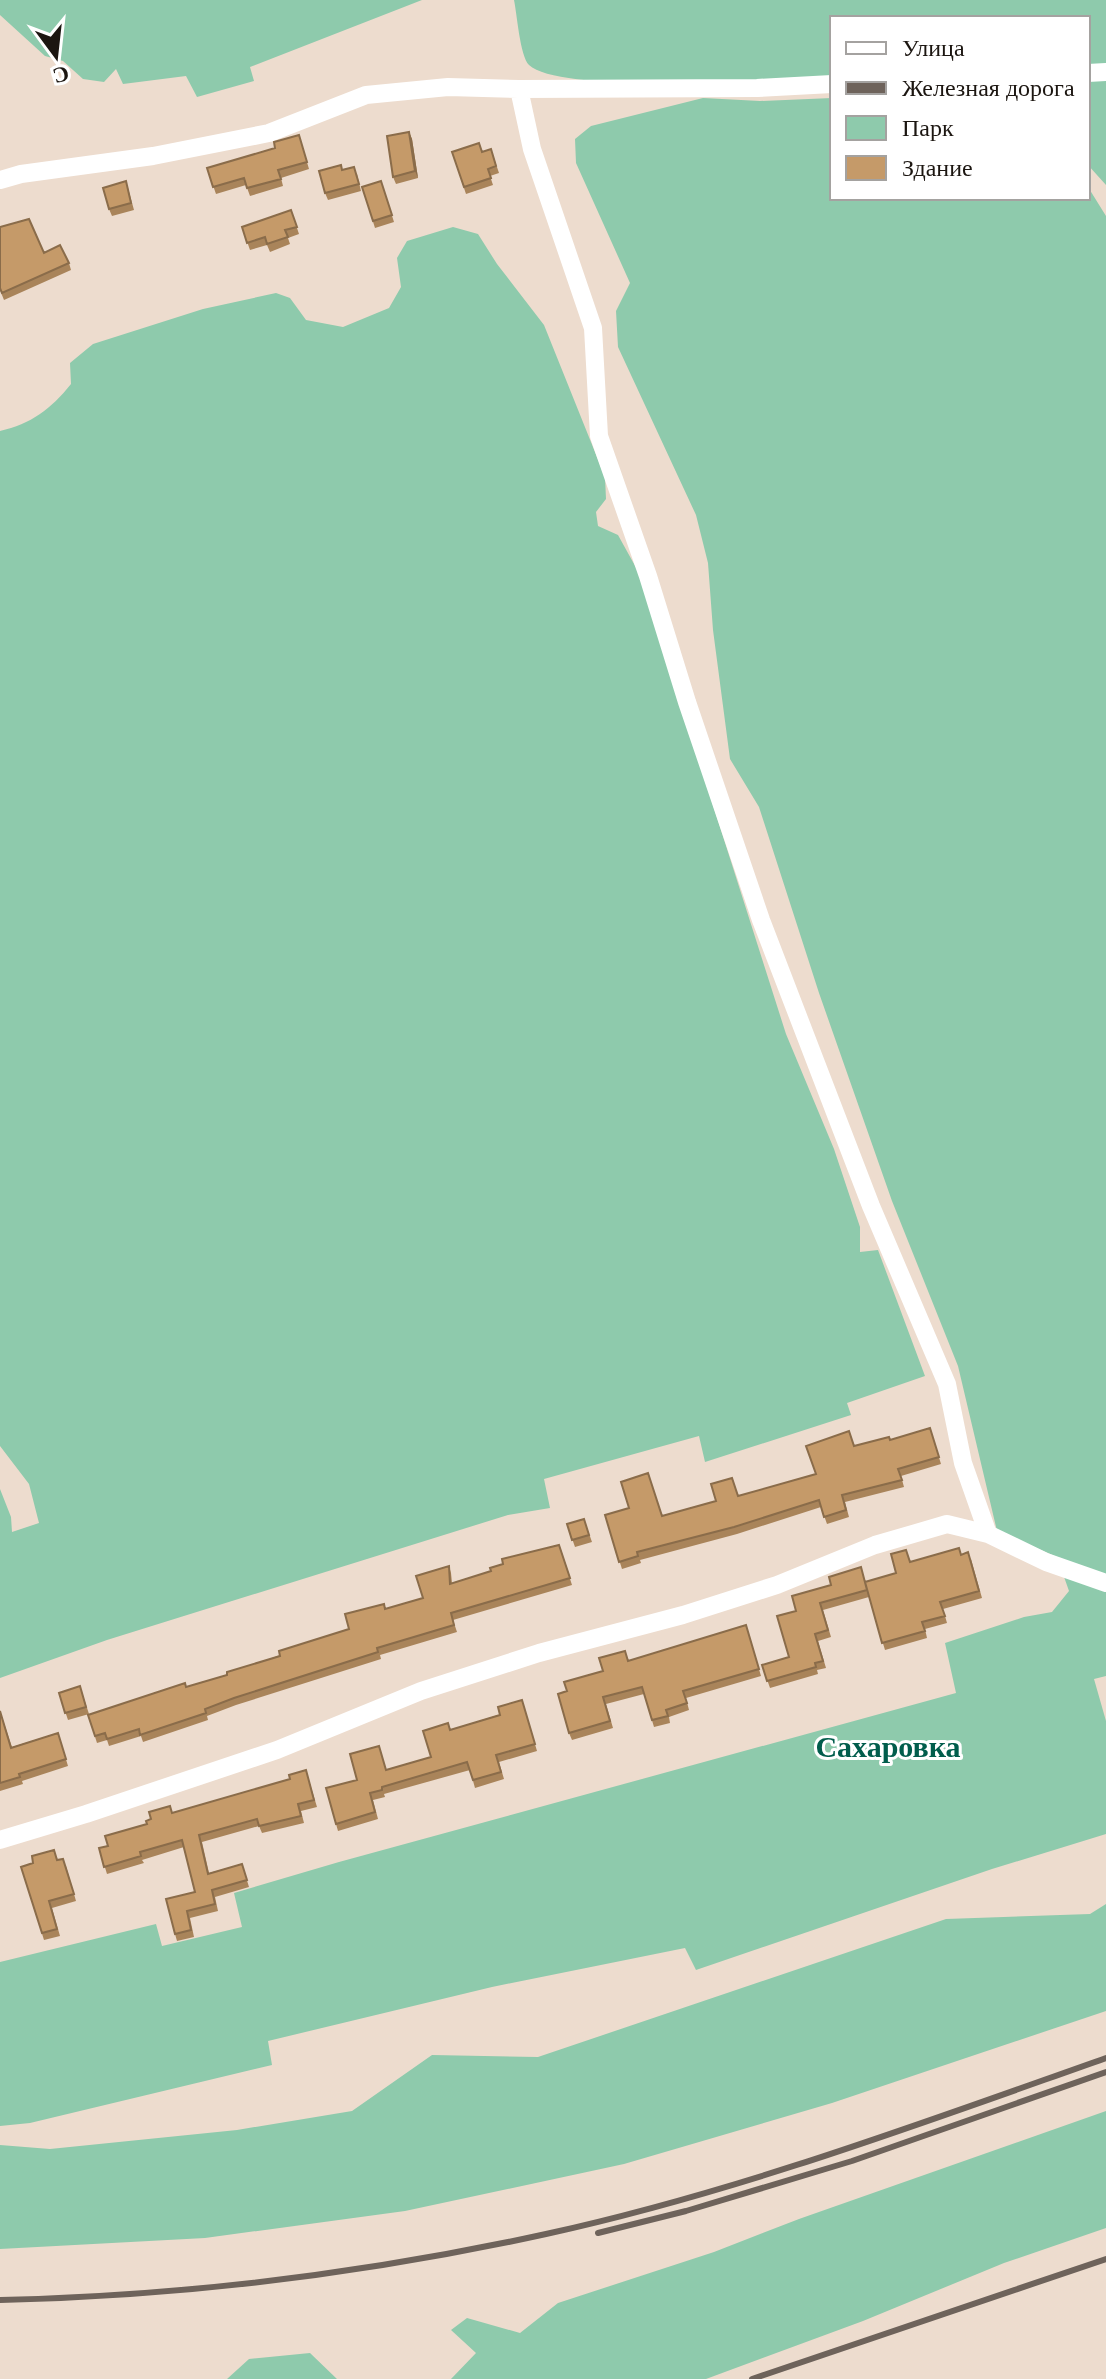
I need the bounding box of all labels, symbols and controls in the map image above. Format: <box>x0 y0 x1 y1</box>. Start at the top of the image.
north arrow <box>16 16 96 96</box>
legend <box>830 16 1090 200</box>
text: Улица <box>902 35 965 61</box>
text: С <box>50 61 72 89</box>
text: Железная дорога <box>902 75 1075 101</box>
text: Парк <box>902 115 954 141</box>
text: Здание <box>902 155 973 181</box>
district label: Сахаровка <box>815 1730 961 1763</box>

